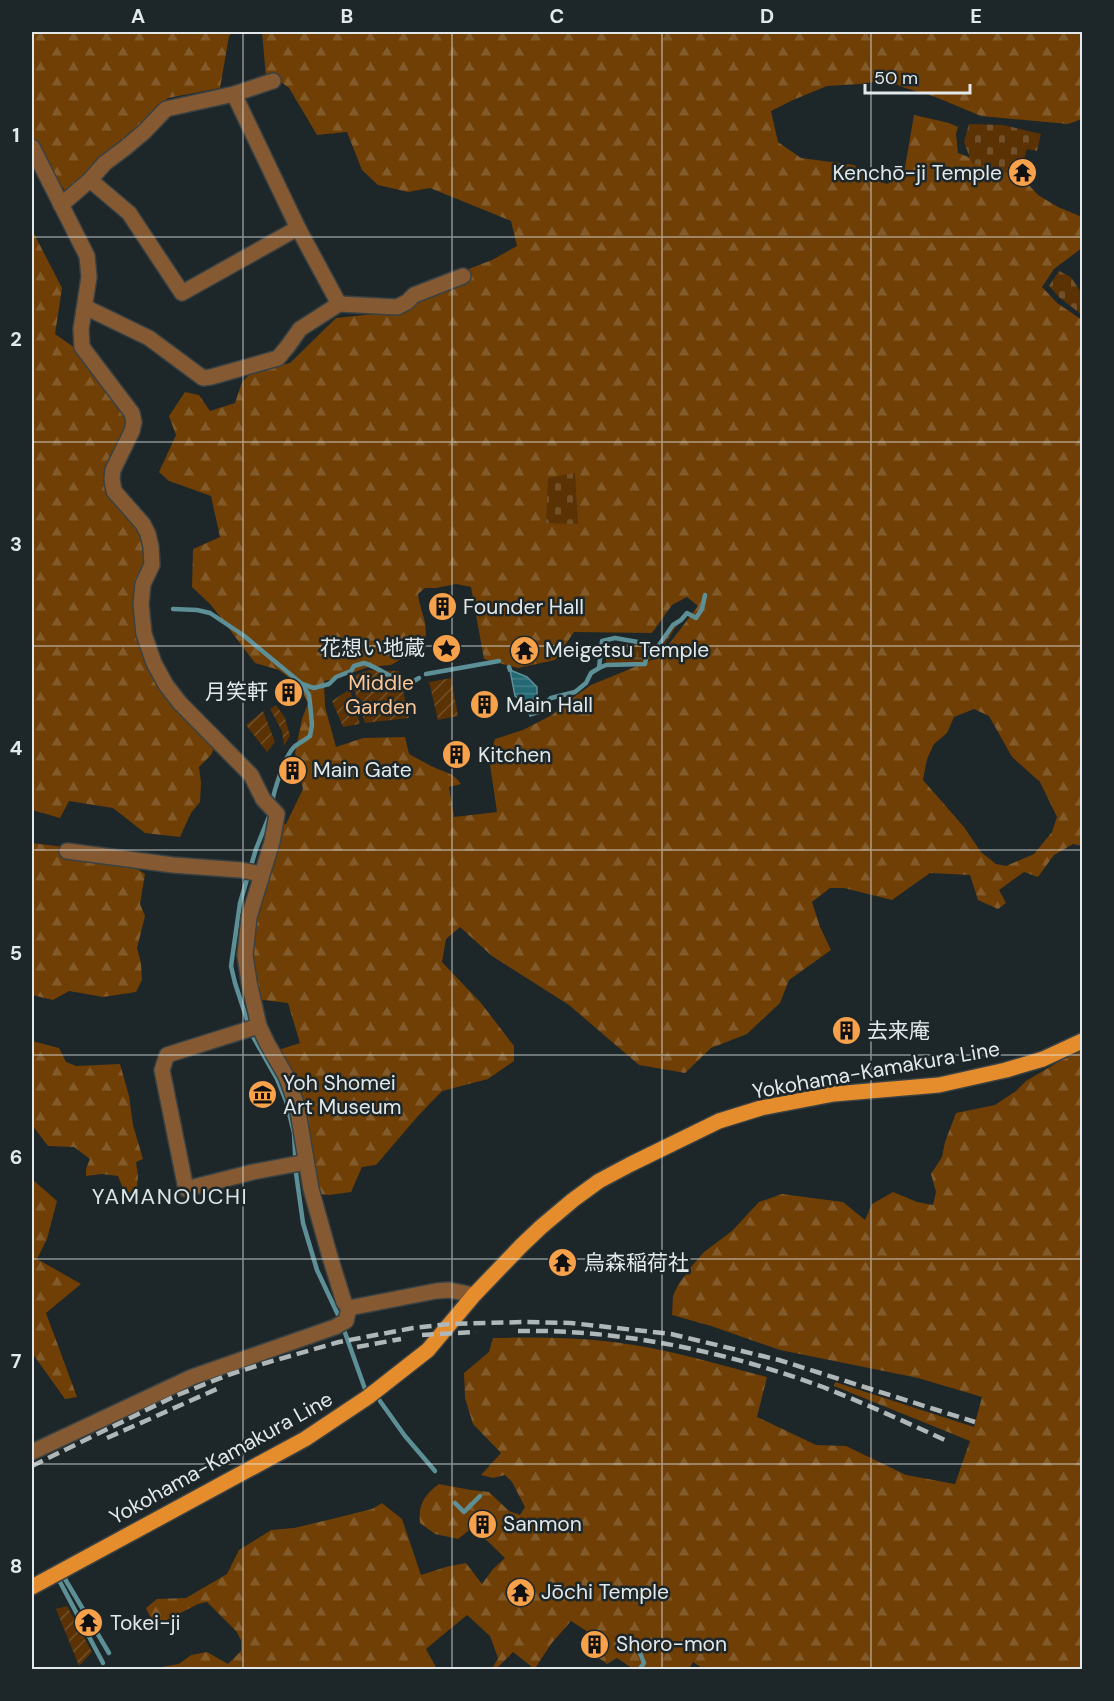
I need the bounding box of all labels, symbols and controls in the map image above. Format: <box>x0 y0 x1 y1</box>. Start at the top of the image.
text: A <box>131 3 145 29</box>
text: B <box>341 3 353 29</box>
text: C <box>550 3 564 29</box>
text: D <box>760 3 774 29</box>
text: E <box>970 3 982 29</box>
scale bar <box>865 57 970 95</box>
text: 50 m <box>874 66 918 90</box>
text: 1 <box>12 122 20 148</box>
temple icon: Kenchō-ji Temple <box>1007 157 1039 189</box>
place label: Kenchō-ji Temple <box>833 159 1002 187</box>
text: 2 <box>10 326 22 352</box>
text: 3 <box>10 531 22 557</box>
building icon: Founder Hall <box>426 591 458 623</box>
place label: Founder Hall <box>463 593 584 621</box>
place icon: 花想い地蔵 <box>430 632 462 664</box>
place label: 花想い地蔵 <box>320 634 425 662</box>
temple icon: Meigetsu Temple <box>508 634 540 666</box>
place label: Meigetsu Temple <box>545 636 709 664</box>
park label: Middle Garden <box>345 669 417 721</box>
building icon: 月笑軒 <box>273 676 305 708</box>
place label: 月笑軒 <box>205 678 268 706</box>
building icon: Main Hall <box>469 689 501 721</box>
place label: Main Hall <box>506 691 593 719</box>
text: 4 <box>10 735 23 761</box>
building icon: Kitchen <box>441 739 473 771</box>
place label: Kitchen <box>478 741 551 769</box>
building icon: Main Gate <box>276 754 308 786</box>
place label: Main Gate <box>313 756 412 784</box>
text: 5 <box>10 940 22 966</box>
building icon: 去来庵 <box>830 1015 862 1047</box>
place label: 去来庵 <box>867 1017 930 1045</box>
street label: Yokohama-Kamakura Line <box>750 1034 1002 1106</box>
place label: Yoh Shomei Art Museum <box>283 1069 401 1121</box>
museum icon: Yoh Shomei Art Museum <box>246 1079 278 1111</box>
text: 6 <box>10 1144 22 1170</box>
district label: YAMANOUCHI <box>92 1182 248 1211</box>
temple icon: 烏森稲荷社 <box>547 1247 579 1279</box>
place label: 烏森稲荷社 <box>584 1249 689 1277</box>
text: 7 <box>11 1348 22 1374</box>
street label: Yokohama-Kamakura Line <box>104 1385 338 1531</box>
building icon: Sanmon <box>466 1508 498 1540</box>
place label: Sanmon <box>503 1510 582 1538</box>
text: 8 <box>10 1553 22 1579</box>
temple icon: Jōchi Temple <box>504 1576 536 1608</box>
place label: Jōchi Temple <box>541 1578 669 1606</box>
temple icon: Tokei-ji <box>73 1607 105 1639</box>
place label: Tokei-ji <box>110 1609 181 1637</box>
building icon: Shoro-mon <box>579 1628 611 1660</box>
place label: Shoro-mon <box>616 1630 727 1658</box>

